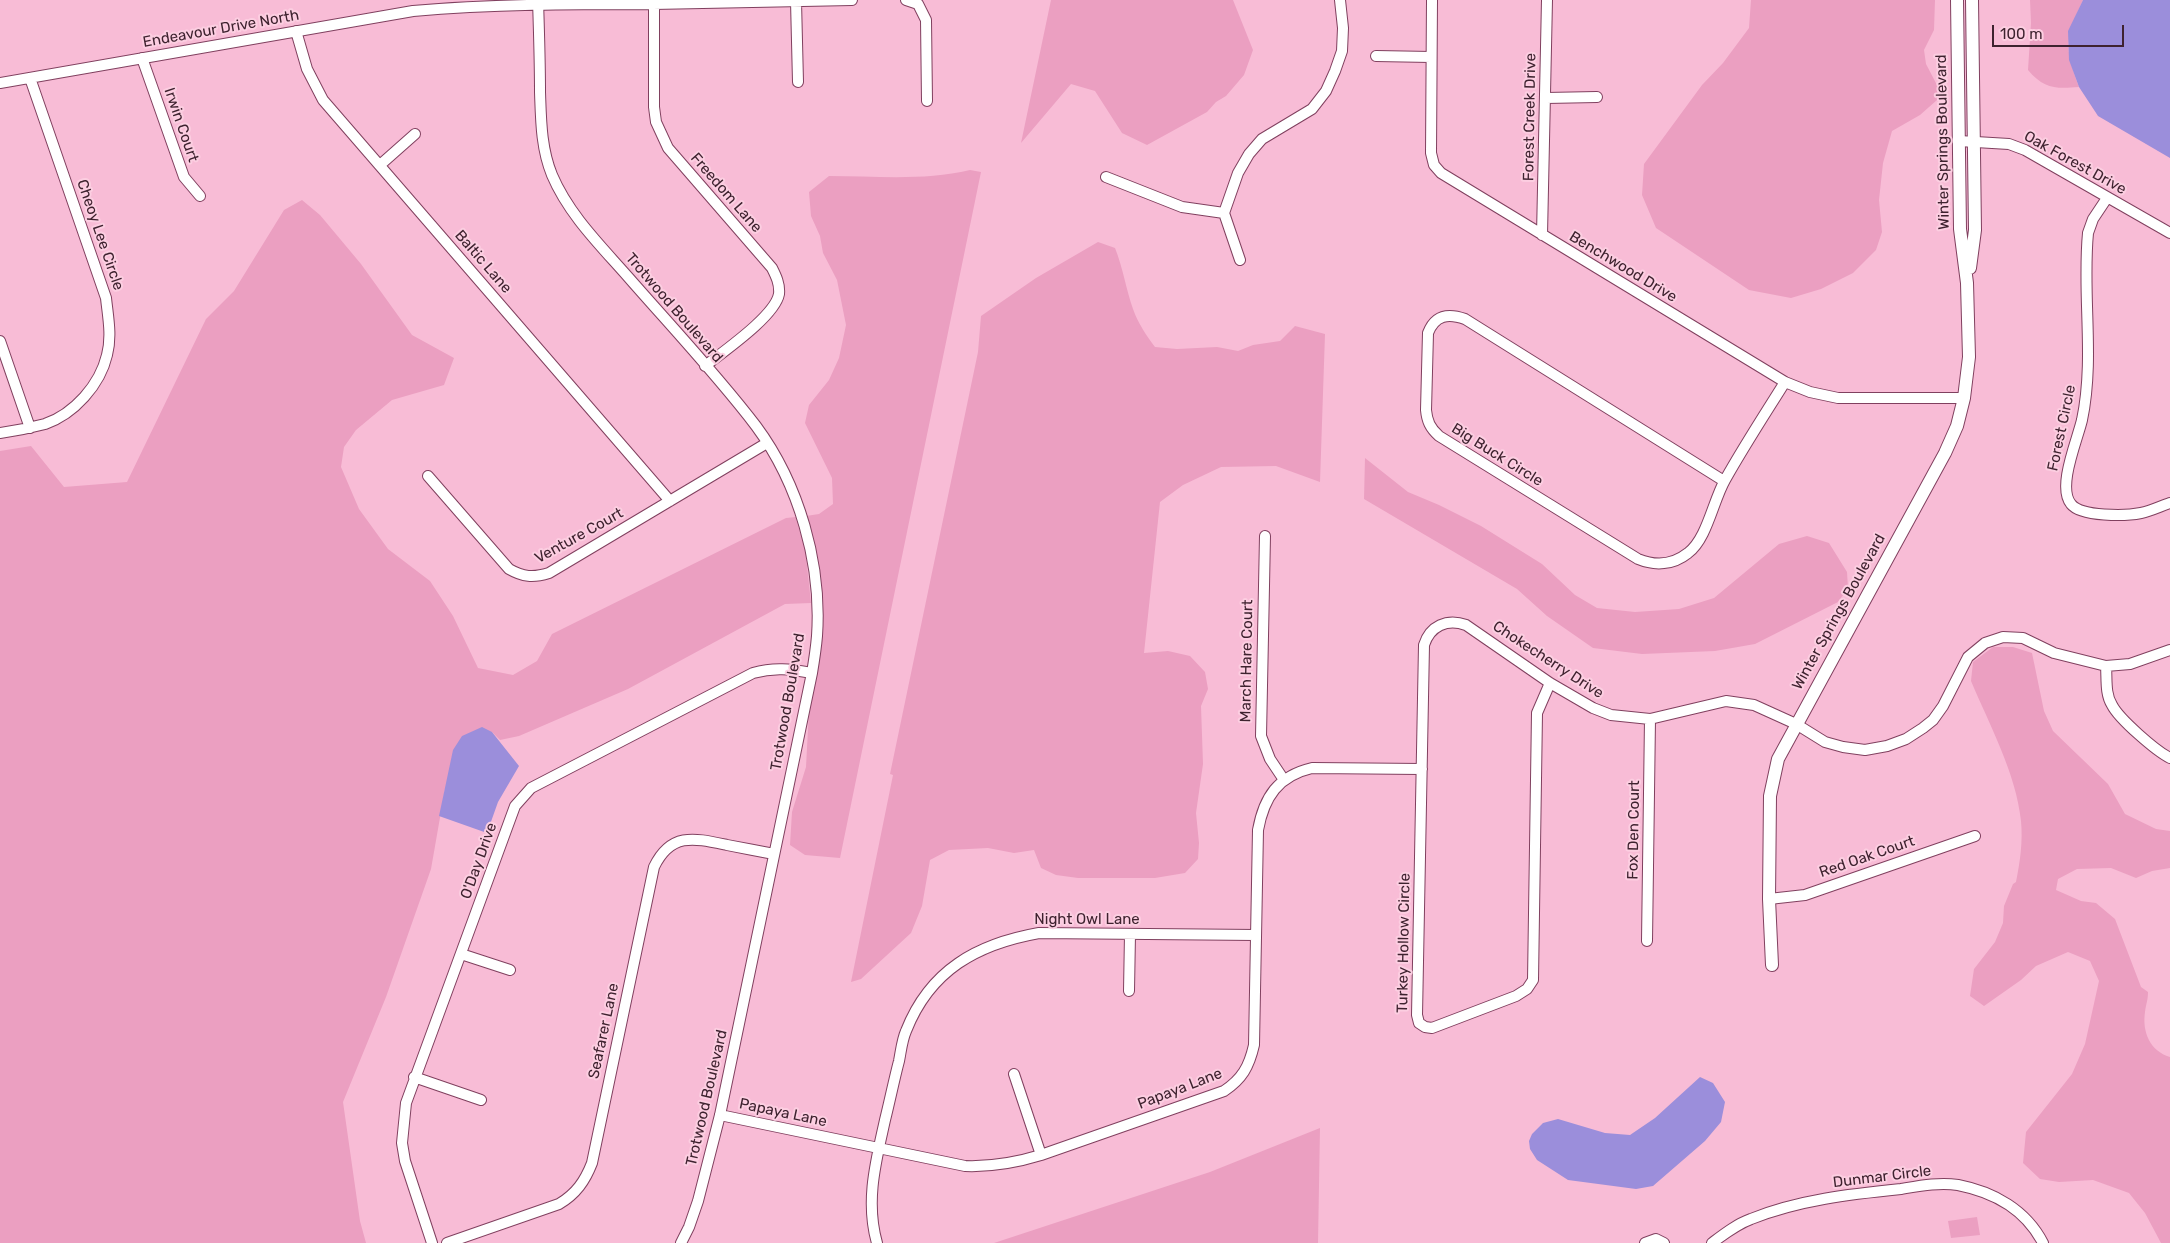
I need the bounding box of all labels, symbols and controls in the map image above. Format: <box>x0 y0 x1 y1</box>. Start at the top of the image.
street label: Endeavour Drive North <box>142 6 300 52</box>
scale bar <box>1995 15 2128 47</box>
text: 100 m <box>2000 25 2042 43</box>
street label: Forest Creek Drive <box>1520 53 1540 181</box>
street label: Winter Springs Boulevard <box>1932 54 1954 230</box>
street label: Irwin Court <box>160 85 202 165</box>
street label: Oak Forest Drive <box>2021 127 2129 199</box>
street label: Freedom Lane <box>687 149 765 237</box>
street label: Cheoy Lee Circle <box>73 177 127 293</box>
street label: Baltic Lane <box>451 227 515 297</box>
street label: Benchwood Drive <box>1566 228 1680 306</box>
street label: Trotwood Boulevard <box>622 250 726 366</box>
street label: Forest Circle <box>2044 383 2080 473</box>
street label: Big Buck Circle <box>1448 420 1546 490</box>
street label: Venture Court <box>532 504 626 568</box>
street label: Winter Springs Boulevard <box>1789 531 1889 693</box>
street label: March Hare Court <box>1237 600 1257 722</box>
street label: Chokecherry Drive <box>1489 617 1607 703</box>
street label: Trotwood Boulevard <box>767 632 809 772</box>
street label: Fox Den Court <box>1624 780 1644 880</box>
street label: O'Day Drive <box>457 820 501 902</box>
street label: Red Oak Court <box>1817 832 1917 882</box>
street label: Turkey Hollow Circle <box>1394 873 1414 1013</box>
street label: Night Owl Lane <box>1034 911 1140 929</box>
street label: Seafarer Lane <box>585 981 623 1081</box>
street label: Trotwood Boulevard <box>683 1028 731 1168</box>
street label: Papaya Lane <box>1135 1065 1225 1113</box>
street label: Papaya Lane <box>738 1095 828 1131</box>
street label: Dunmar Circle <box>1832 1162 1932 1192</box>

